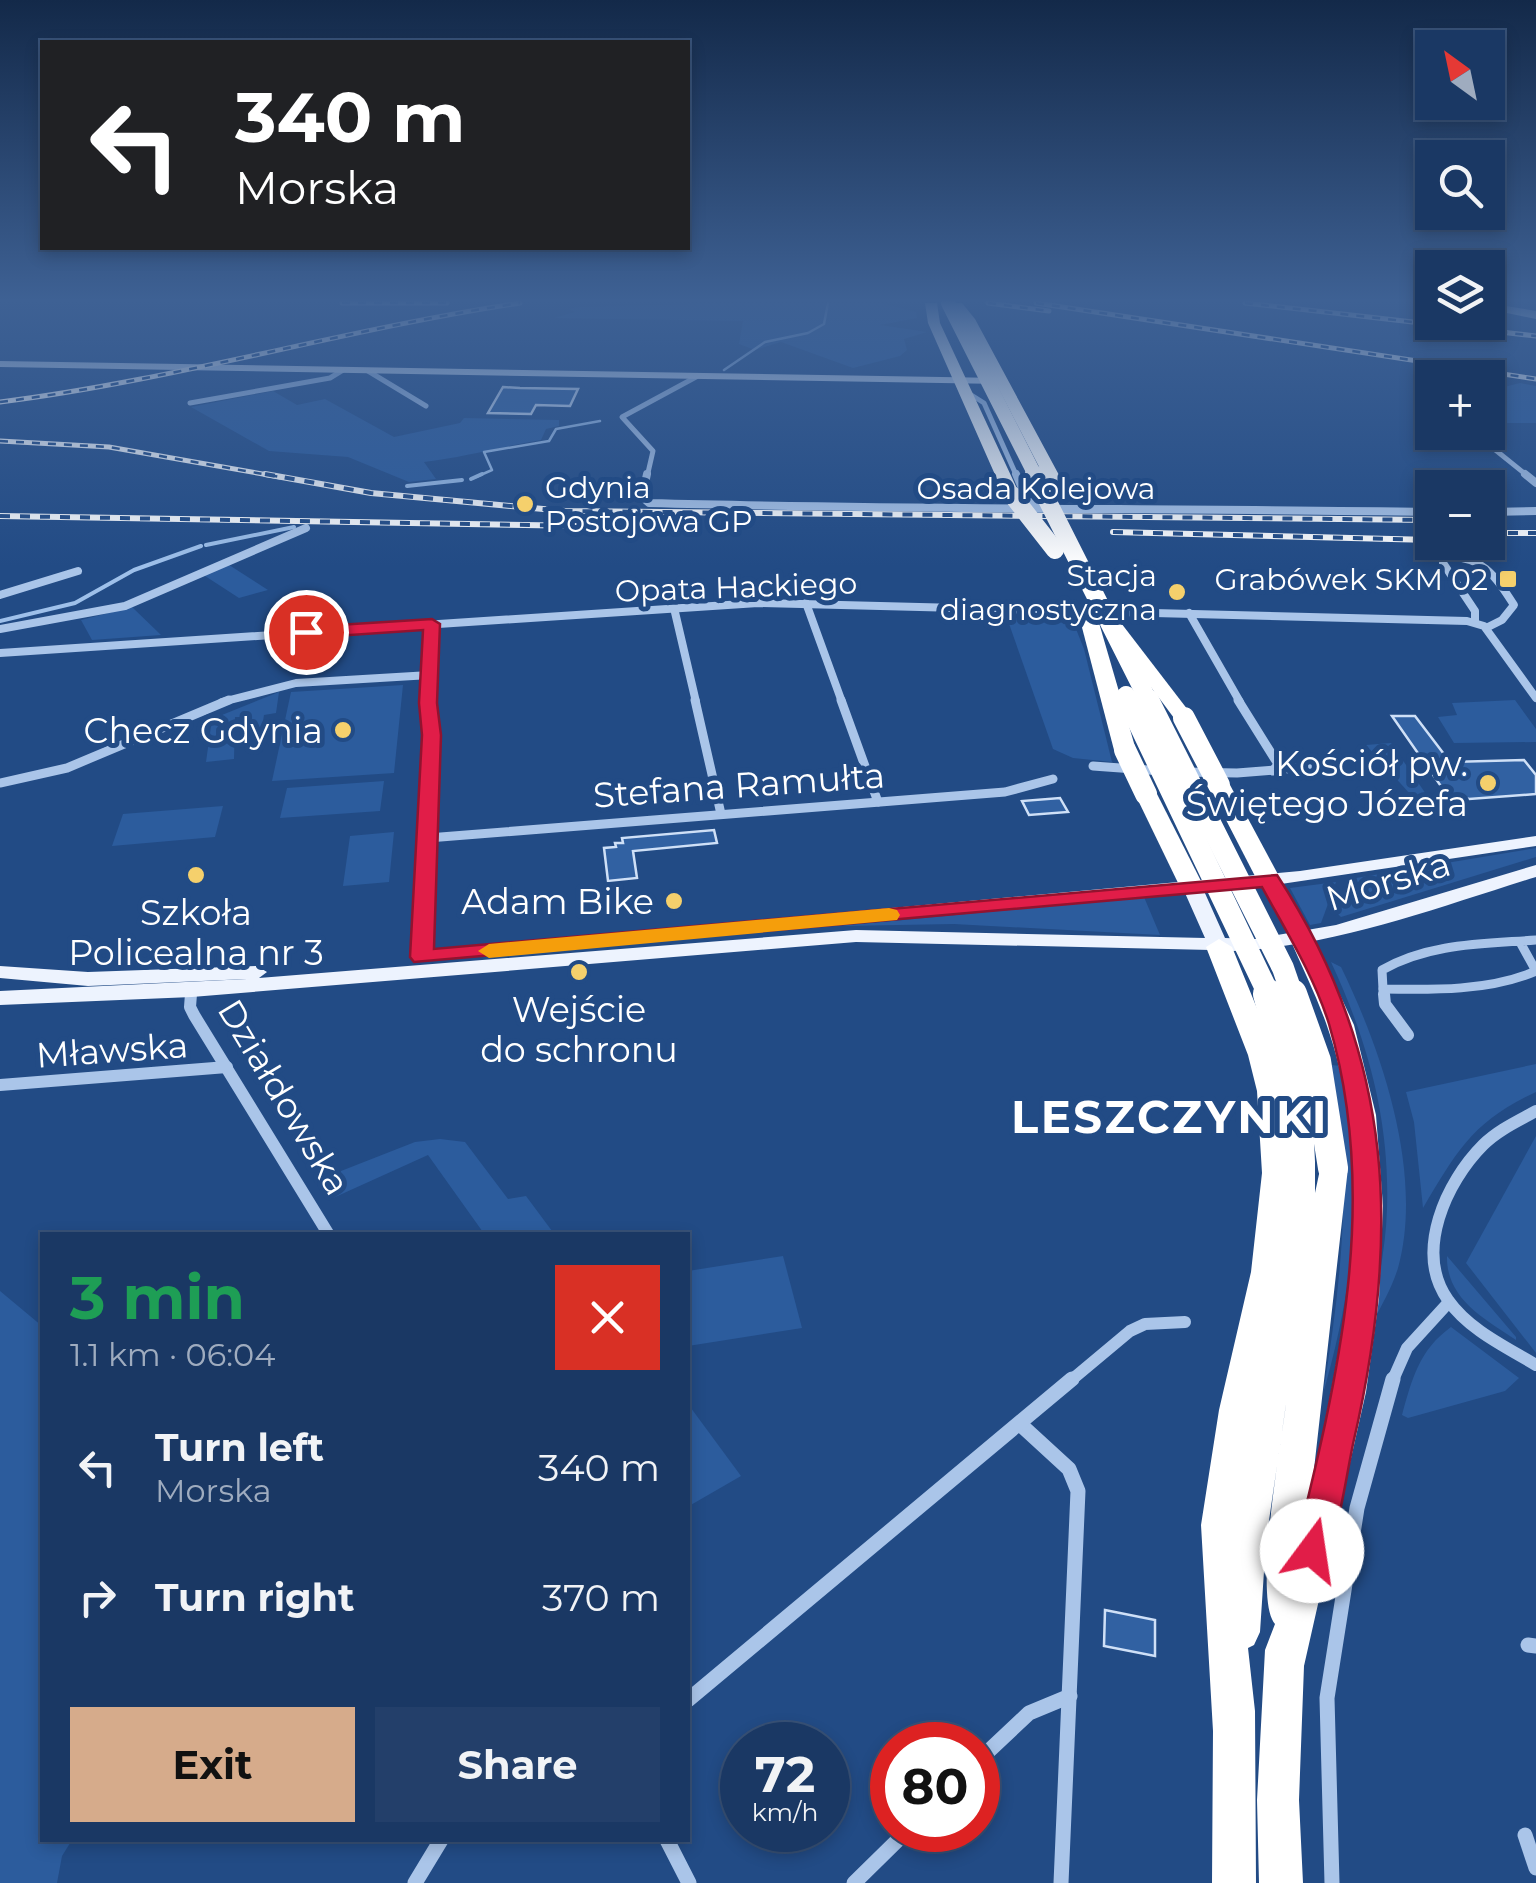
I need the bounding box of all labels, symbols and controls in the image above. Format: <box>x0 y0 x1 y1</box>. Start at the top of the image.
north arrow <box>1415 30 1505 120</box>
map controls <box>1415 30 1505 560</box>
text: 340 m <box>235 74 465 160</box>
icon: left <box>70 80 200 210</box>
button: search <box>1415 140 1505 230</box>
text: Morska <box>235 160 399 215</box>
button: layers <box>1415 250 1505 340</box>
button: + <box>1415 360 1505 450</box>
place label: Gdynia Postojowa GP <box>545 469 753 540</box>
street label: Osada Kolejowa <box>917 470 1155 507</box>
button: − <box>1415 470 1505 560</box>
marker: Gdynia Postojowa GP <box>514 493 536 515</box>
place label: Stacja diagnostyczna <box>940 557 1157 628</box>
place label: Grabówek SKM 02 <box>1215 561 1488 598</box>
street label: Opata Hackiego <box>614 564 858 610</box>
marker: Grabówek SKM 02 <box>1497 568 1519 590</box>
marker: Stacja diagnostyczna <box>1166 581 1188 603</box>
pin <box>264 590 349 675</box>
icon: arrive <box>279 605 334 660</box>
place label: Checz Gdynia <box>84 709 323 752</box>
marker: Checz Gdynia <box>332 719 354 741</box>
place label: Kościół pw. Świętego Józefa <box>1186 742 1468 825</box>
street label: Stefana Ramułta <box>592 753 886 817</box>
marker: Kościół pw. Świętego Józefa <box>1477 772 1499 794</box>
street label: Morska <box>1321 842 1455 920</box>
marker: Szkoła Policealna nr 3 <box>185 864 207 886</box>
place label: Adam Bike <box>461 880 654 923</box>
marker: Adam Bike <box>663 890 685 912</box>
place label: Szkoła Policealna nr 3 <box>68 891 324 974</box>
marker: Wejście do schronu <box>568 961 590 983</box>
place label: Wejście do schronu <box>480 988 678 1071</box>
street label: Działdowska <box>209 991 359 1203</box>
street label: Mławska <box>35 1023 189 1077</box>
district label: LESZCZYNKI <box>1011 1089 1329 1144</box>
text: 3 min <box>70 1261 245 1334</box>
button: close <box>555 1265 660 1370</box>
text: 1.1 km · 06:04 <box>70 1335 275 1374</box>
text: Turn left <box>155 1424 324 1471</box>
icon: left <box>70 1440 125 1495</box>
text: 340 m <box>538 1444 660 1491</box>
text: Morska <box>155 1471 272 1510</box>
position arrow <box>1260 1499 1364 1603</box>
icon: right <box>70 1570 125 1625</box>
text: Turn right <box>155 1574 354 1621</box>
text: 370 m <box>542 1574 660 1621</box>
button: Exit <box>70 1707 355 1822</box>
button: Share <box>375 1707 660 1822</box>
speed limit sign: 80 <box>870 1722 1000 1852</box>
text: 72 <box>755 1744 815 1805</box>
text: km/h <box>752 1797 818 1827</box>

